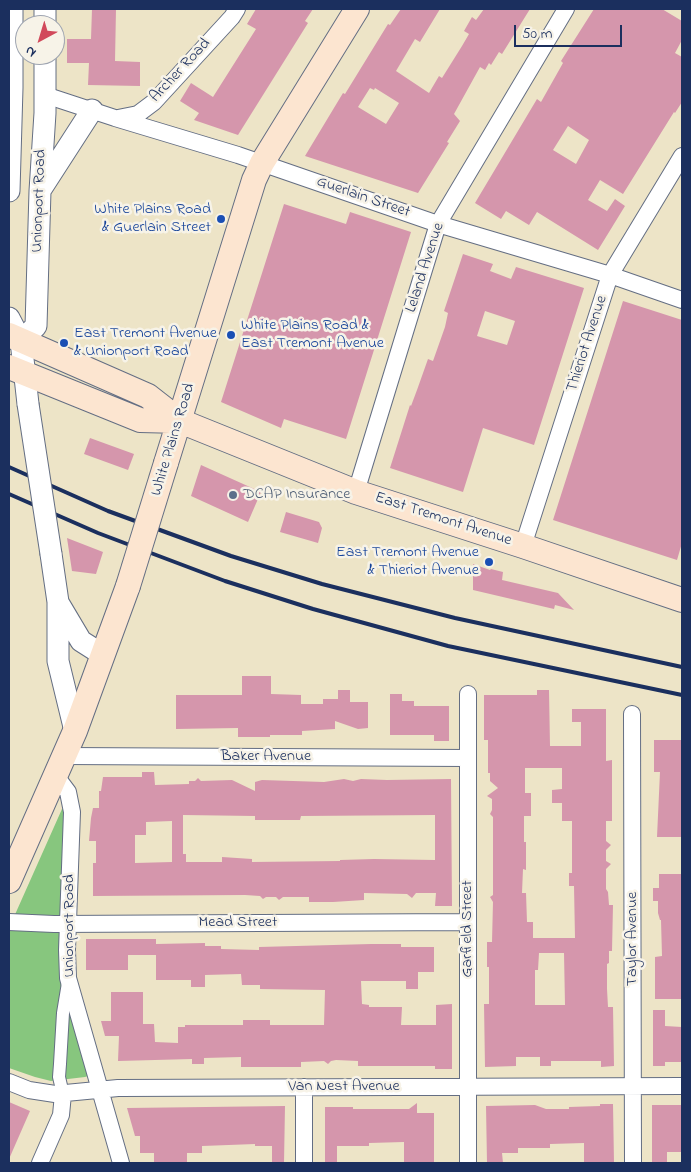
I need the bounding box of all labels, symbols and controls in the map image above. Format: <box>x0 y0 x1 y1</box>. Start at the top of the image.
north arrow <box>15 15 65 65</box>
scale bar <box>516 15 624 47</box>
text: 50 m <box>522 23 552 45</box>
street label: Archer Road <box>147 35 215 107</box>
text: N <box>21 40 41 62</box>
street label: Unionport Road <box>29 149 51 253</box>
street label: Guerlain Street <box>314 173 412 223</box>
place label: White Plains Road & Guerlain Street <box>94 200 211 238</box>
marker: White Plains Road & Guerlain Street <box>215 213 227 225</box>
street label: Leland Avenue <box>402 221 450 315</box>
street label: Thieriot Avenue <box>563 293 613 395</box>
place label: White Plains Road & East Tremont Avenue <box>241 316 384 354</box>
place label: East Tremont Avenue & Unionport Road <box>74 324 217 362</box>
marker: White Plains Road & East Tremont Avenue <box>225 329 237 341</box>
marker: East Tremont Avenue & Unionport Road <box>58 337 70 349</box>
street label: White Plains Road <box>148 381 200 499</box>
place label: DCAP Insurance <box>243 485 350 505</box>
marker: DCAP Insurance <box>227 489 239 501</box>
street label: East Tremont Avenue <box>372 489 514 551</box>
place label: East Tremont Avenue & Thieriot Avenue <box>336 543 479 581</box>
marker: East Tremont Avenue & Thieriot Avenue <box>483 556 495 568</box>
street label: Baker Avenue <box>221 747 311 767</box>
street label: Unionport Road <box>60 874 80 978</box>
street label: Garfield Street <box>458 880 478 978</box>
street label: Taylor Avenue <box>623 892 643 986</box>
street label: Mead Street <box>199 913 277 933</box>
street label: Van Nest Avenue <box>288 1077 400 1097</box>

